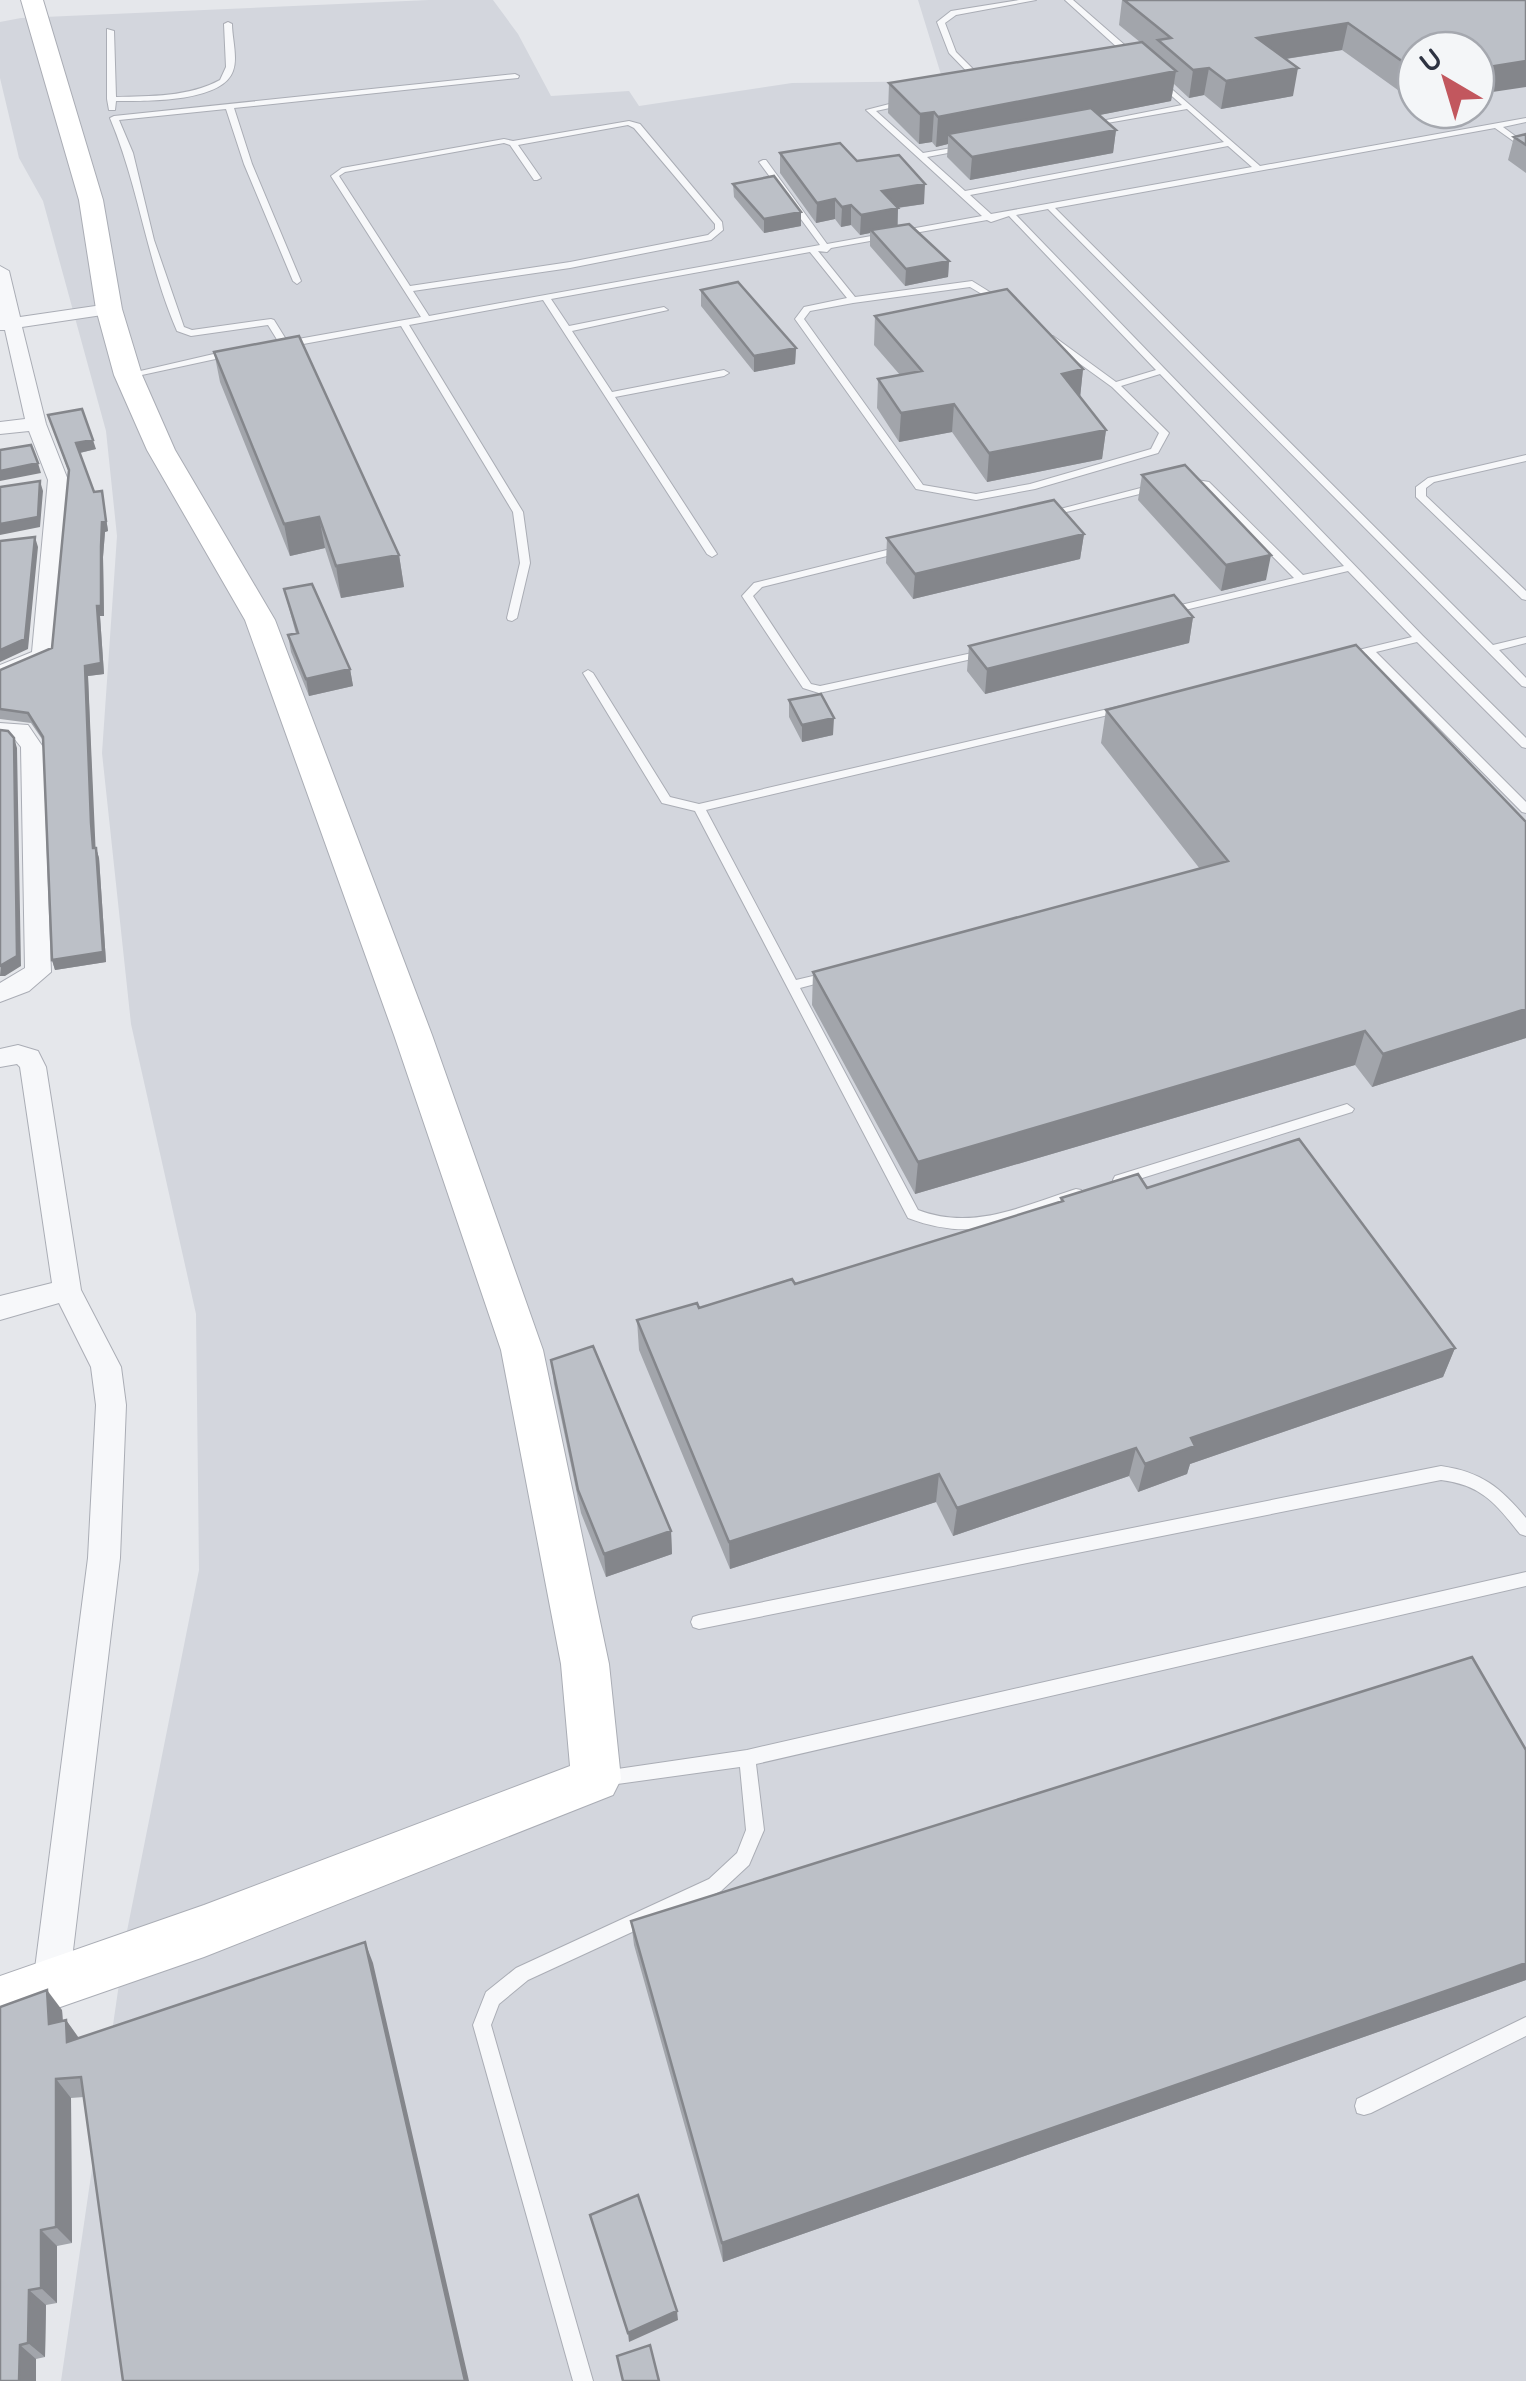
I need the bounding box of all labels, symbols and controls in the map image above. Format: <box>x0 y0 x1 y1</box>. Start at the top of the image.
north arrow <box>1396 30 1496 130</box>
text: U <box>1412 40 1449 80</box>

